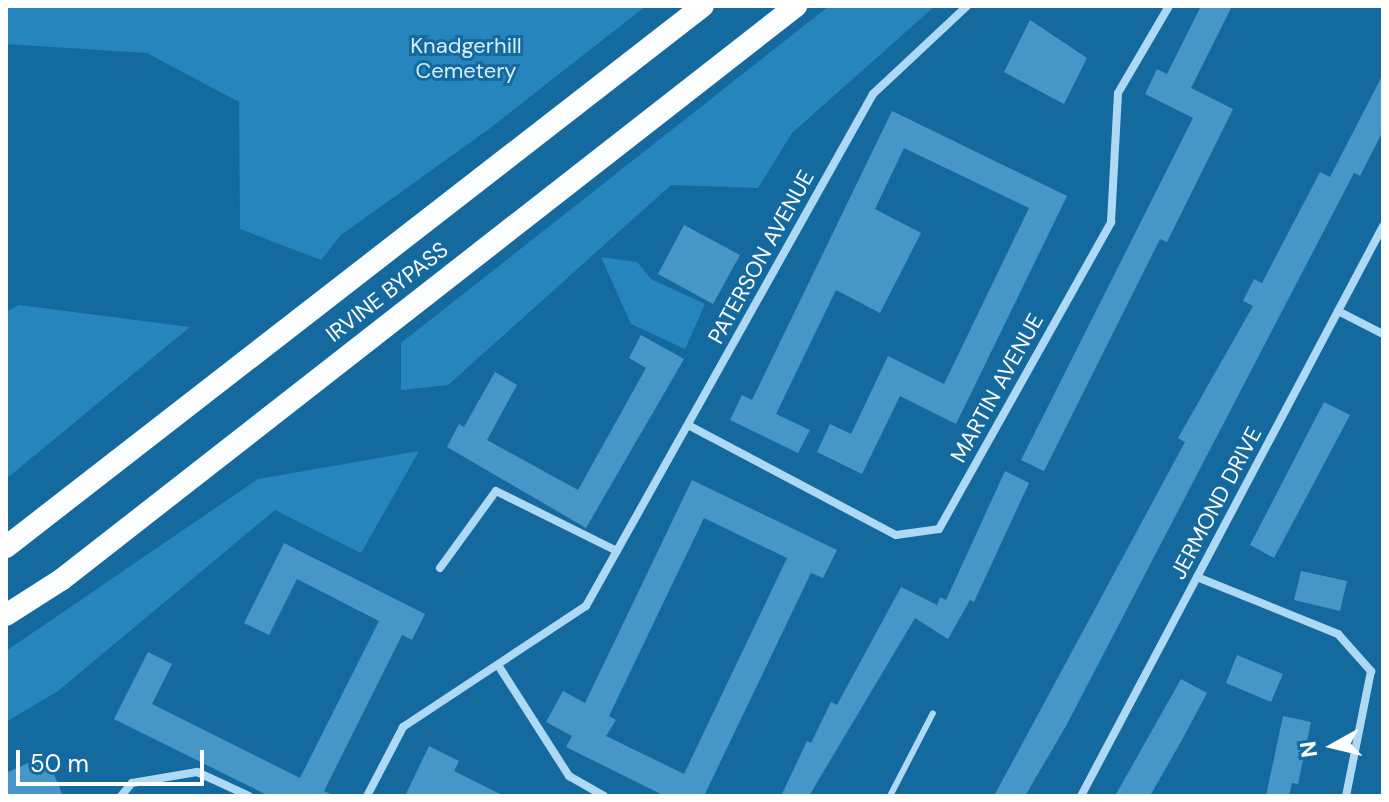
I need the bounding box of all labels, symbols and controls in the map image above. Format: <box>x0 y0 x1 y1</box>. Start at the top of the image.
park label: Knadgerhill Cemetery <box>410 32 522 84</box>
street label: PATERSON AVENUE <box>702 166 820 348</box>
street label: IRVINE BYPASS <box>321 236 453 348</box>
street label: MARTIN AVENUE <box>945 309 1049 467</box>
street label: JERMOND DRIVE <box>1165 422 1267 584</box>
north arrow <box>1293 706 1373 786</box>
scale bar <box>20 734 208 784</box>
text: N <box>1293 739 1324 759</box>
text: 50 m <box>30 748 89 779</box>

